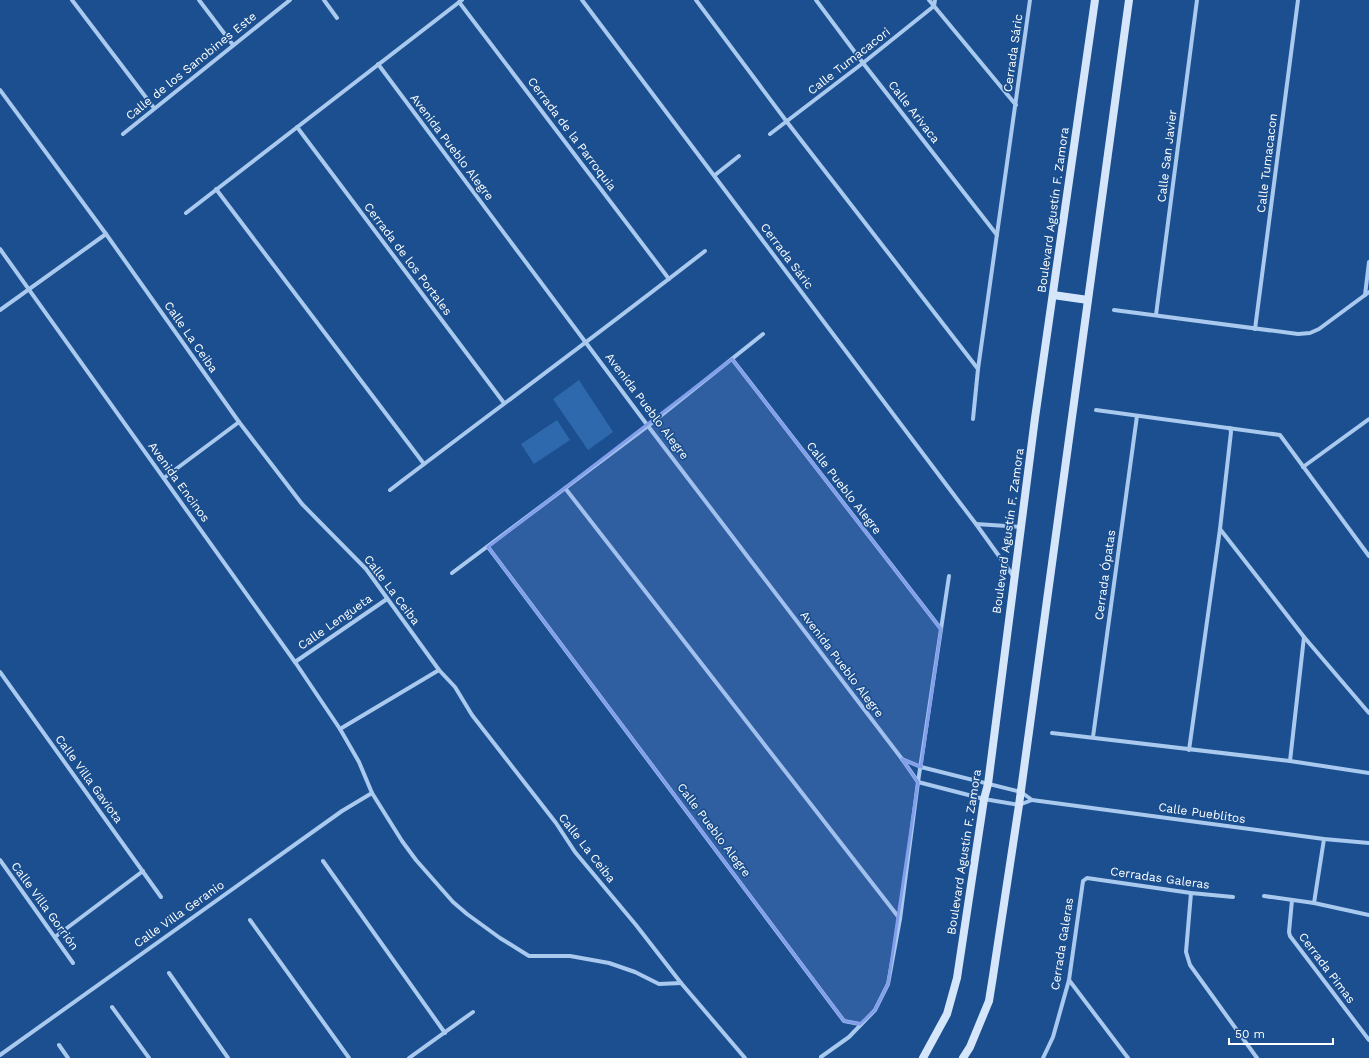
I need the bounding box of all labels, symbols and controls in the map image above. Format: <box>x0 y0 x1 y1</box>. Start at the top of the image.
street label: Calle de los Sanobines Este <box>123 9 259 123</box>
street label: Cerrada Sáric <box>1001 13 1025 93</box>
street label: Calle Tumacacori <box>805 24 893 98</box>
street label: Cerrada de la Parroquia <box>525 75 619 194</box>
street label: Calle Arivaca <box>885 78 943 146</box>
street label: Avenida Pueblo Alegre <box>407 91 497 203</box>
street label: Calle San Javier <box>1154 109 1180 203</box>
street label: Calle Tumacacon <box>1254 113 1280 213</box>
street label: Boulevard Agustín F. Zamora <box>1034 126 1072 294</box>
street label: Cerrada de los Portales <box>361 200 455 318</box>
street label: Cerrada Sáric <box>758 220 816 292</box>
street label: Calle La Ceiba <box>161 299 221 376</box>
street label: Avenida Pueblo Alegre <box>602 350 692 462</box>
street label: Avenida Encinos <box>145 439 213 525</box>
street label: Calle Pueblo Alegre <box>804 439 885 537</box>
street label: Boulevard Agustín F. Zamora <box>989 447 1027 615</box>
street label: Cerrada Ópatas <box>1092 529 1118 621</box>
street label: Calle La Ceiba <box>361 552 423 628</box>
street label: Calle Lengueta <box>295 591 375 653</box>
street label: Avenida Pueblo Alegre <box>797 608 887 720</box>
street label: Calle Villa Gaviota <box>52 732 126 826</box>
street label: Boulevard Agustín F. Zamora <box>944 768 984 936</box>
street label: Calle Pueblo Alegre <box>674 780 754 880</box>
street label: Calle Pueblitos <box>1157 800 1247 826</box>
street label: Calle La Ceiba <box>556 811 618 885</box>
street label: Calle Villa Gorrión <box>8 859 82 953</box>
street label: Cerradas Galeras <box>1109 864 1211 892</box>
street label: Calle Villa Geranio <box>131 878 227 950</box>
street label: Cerrada Galeras <box>1048 897 1076 991</box>
street label: Cerrada Pimas <box>1296 930 1358 1006</box>
scale bar <box>1229 1020 1333 1046</box>
text: 50 m <box>1235 1027 1265 1041</box>

